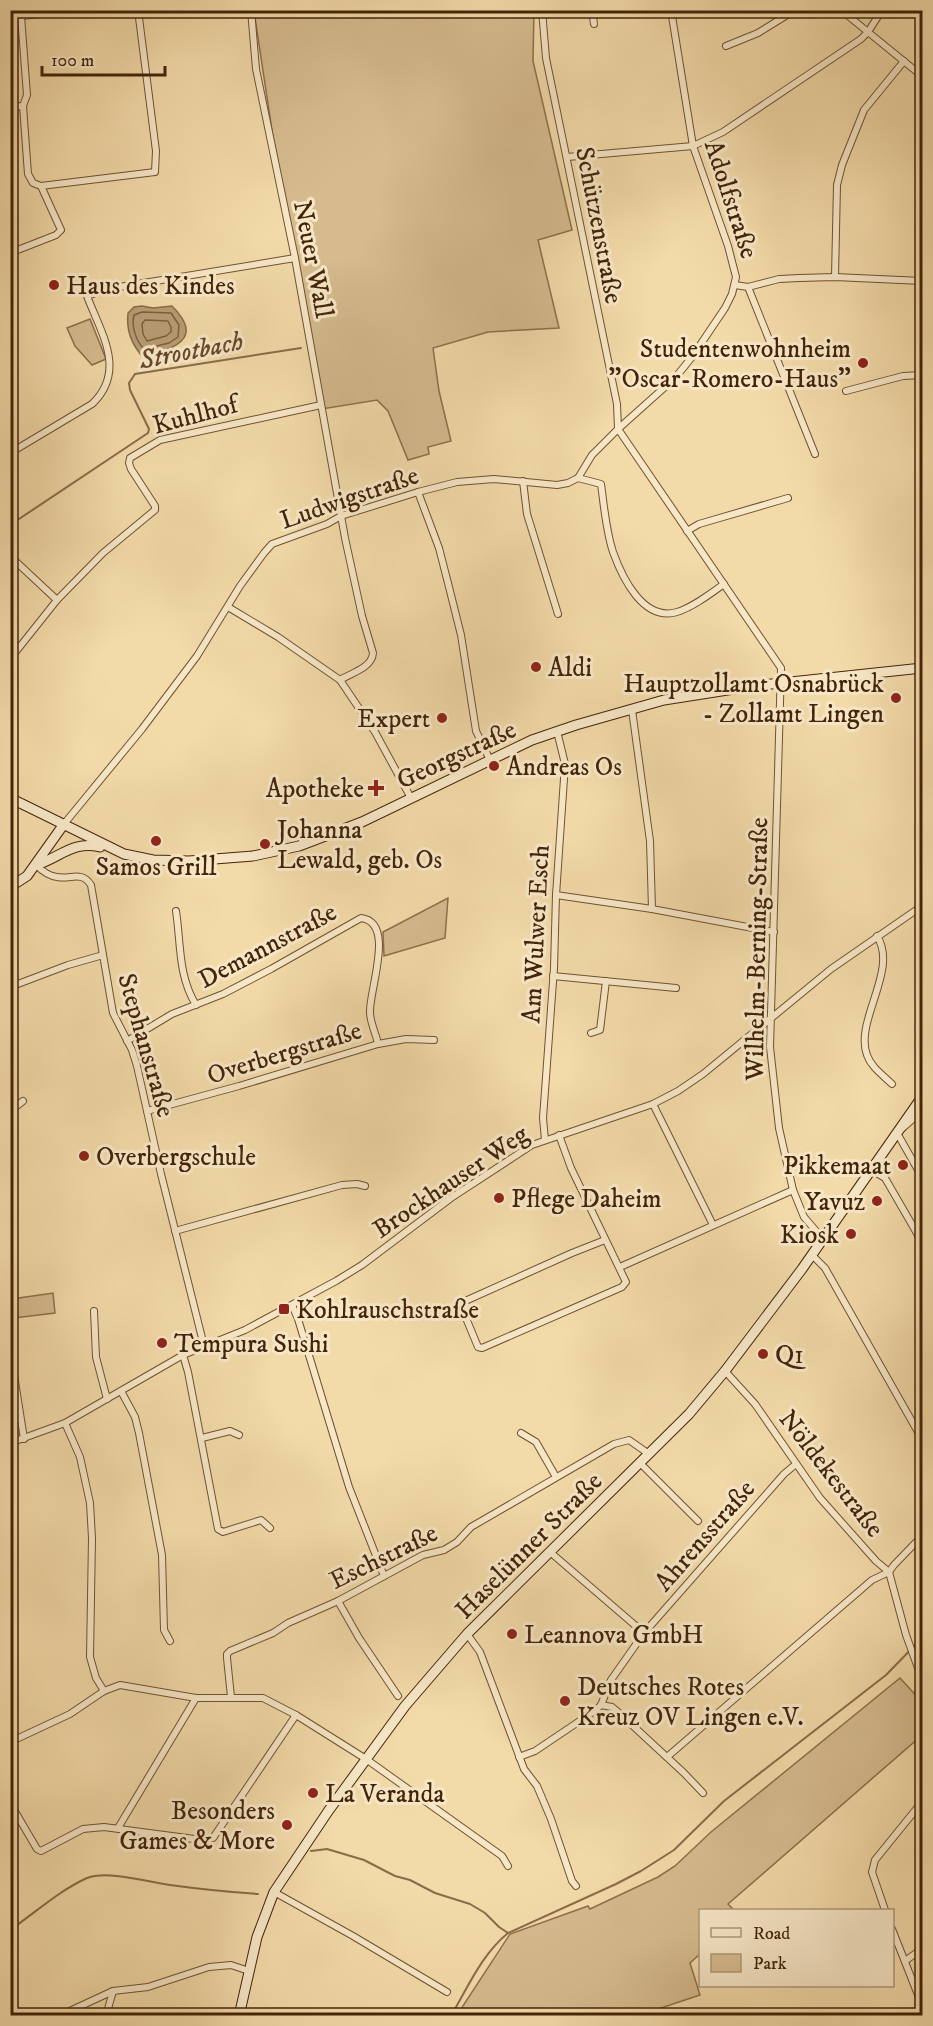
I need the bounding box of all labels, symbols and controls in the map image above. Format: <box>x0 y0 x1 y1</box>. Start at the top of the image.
scale bar <box>42 39 165 77</box>
text: 100 m <box>51 50 94 72</box>
street label: Adolfstraße <box>696 136 765 263</box>
street label: Schützenstraße <box>567 144 630 306</box>
street label: Neuer Wall <box>285 198 340 321</box>
place label: Haus des Kindes <box>66 270 235 303</box>
marker: Haus des Kindes <box>47 278 61 292</box>
water label: Strootbach <box>135 324 246 378</box>
place label: Studentenwohnheim "Oscar-Romero-Haus" <box>609 333 851 396</box>
marker: Studentenwohnheim "Oscar-Romero-Haus" <box>856 356 870 370</box>
street label: Kuhlhof <box>149 387 245 443</box>
street label: Ludwigstraße <box>276 459 423 538</box>
place label: Aldi <box>548 652 592 685</box>
marker: Aldi <box>529 660 543 674</box>
place label: Hauptzollamt Osnabrück - Zollamt Lingen <box>623 668 884 731</box>
marker: Hauptzollamt Osnabrück - Zollamt Lingen <box>889 691 903 705</box>
place label: Expert <box>357 703 430 736</box>
marker: Expert <box>435 711 449 725</box>
street label: Georgstraße <box>392 713 522 797</box>
place label: Andreas Os <box>506 751 622 784</box>
marker: Andreas Os <box>487 759 501 773</box>
place label: Apotheke <box>266 773 364 806</box>
marker: Apotheke <box>369 781 383 795</box>
place label: Johanna Lewald, geb. Os <box>275 814 442 877</box>
street label: Wilhelm-Berning-Straße <box>739 817 776 1082</box>
marker: Samos Grill <box>149 834 163 848</box>
marker: Johanna Lewald, geb. Os <box>258 837 272 851</box>
street label: Am Wulwer Esch <box>515 844 558 1024</box>
place label: Samos Grill <box>95 851 217 884</box>
street label: Demannstraße <box>193 896 343 997</box>
street label: Stephanstraße <box>109 970 182 1121</box>
street label: Overbergstraße <box>203 1014 366 1093</box>
street label: Brockhauser Weg <box>367 1118 535 1246</box>
place label: Overbergschule <box>96 1141 256 1174</box>
marker: Overbergschule <box>77 1149 91 1163</box>
place label: Pikkemaat <box>783 1150 891 1183</box>
marker: Pikkemaat <box>896 1158 910 1172</box>
place label: Pflege Daheim <box>511 1183 662 1216</box>
place label: Yavuz <box>804 1186 865 1219</box>
marker: Pflege Daheim <box>492 1191 506 1205</box>
marker: Yavuz <box>870 1194 884 1208</box>
place label: Kiosk <box>780 1219 839 1252</box>
marker: Kiosk <box>844 1227 858 1241</box>
place label: Kohlrauschstraße <box>296 1294 479 1327</box>
marker: Kohlrauschstraße <box>277 1302 291 1316</box>
place label: Tempura Sushi <box>174 1328 328 1361</box>
marker: Tempura Sushi <box>155 1336 169 1350</box>
place label: Q1 <box>775 1339 806 1372</box>
marker: Q1 <box>756 1347 770 1361</box>
street label: Nöldekestraße <box>771 1404 891 1544</box>
street label: Haselünner Straße <box>448 1465 610 1627</box>
street label: Ahrensstraße <box>648 1473 763 1599</box>
street label: Eschstraße <box>324 1517 443 1598</box>
place label: Leannova GmbH <box>524 1619 704 1652</box>
marker: Leannova GmbH <box>505 1627 519 1641</box>
place label: Deutsches Rotes Kreuz OV Lingen e.V. <box>577 1671 804 1734</box>
marker: Deutsches Rotes Kreuz OV Lingen e.V. <box>558 1694 572 1708</box>
place label: La Veranda <box>325 1778 444 1811</box>
marker: La Veranda <box>306 1786 320 1800</box>
place label: Besonders Games & More <box>119 1795 275 1858</box>
marker: Besonders Games & More <box>280 1818 294 1832</box>
legend <box>699 1909 894 1987</box>
text: Road <box>753 1923 790 1945</box>
text: Park <box>753 1953 787 1975</box>

